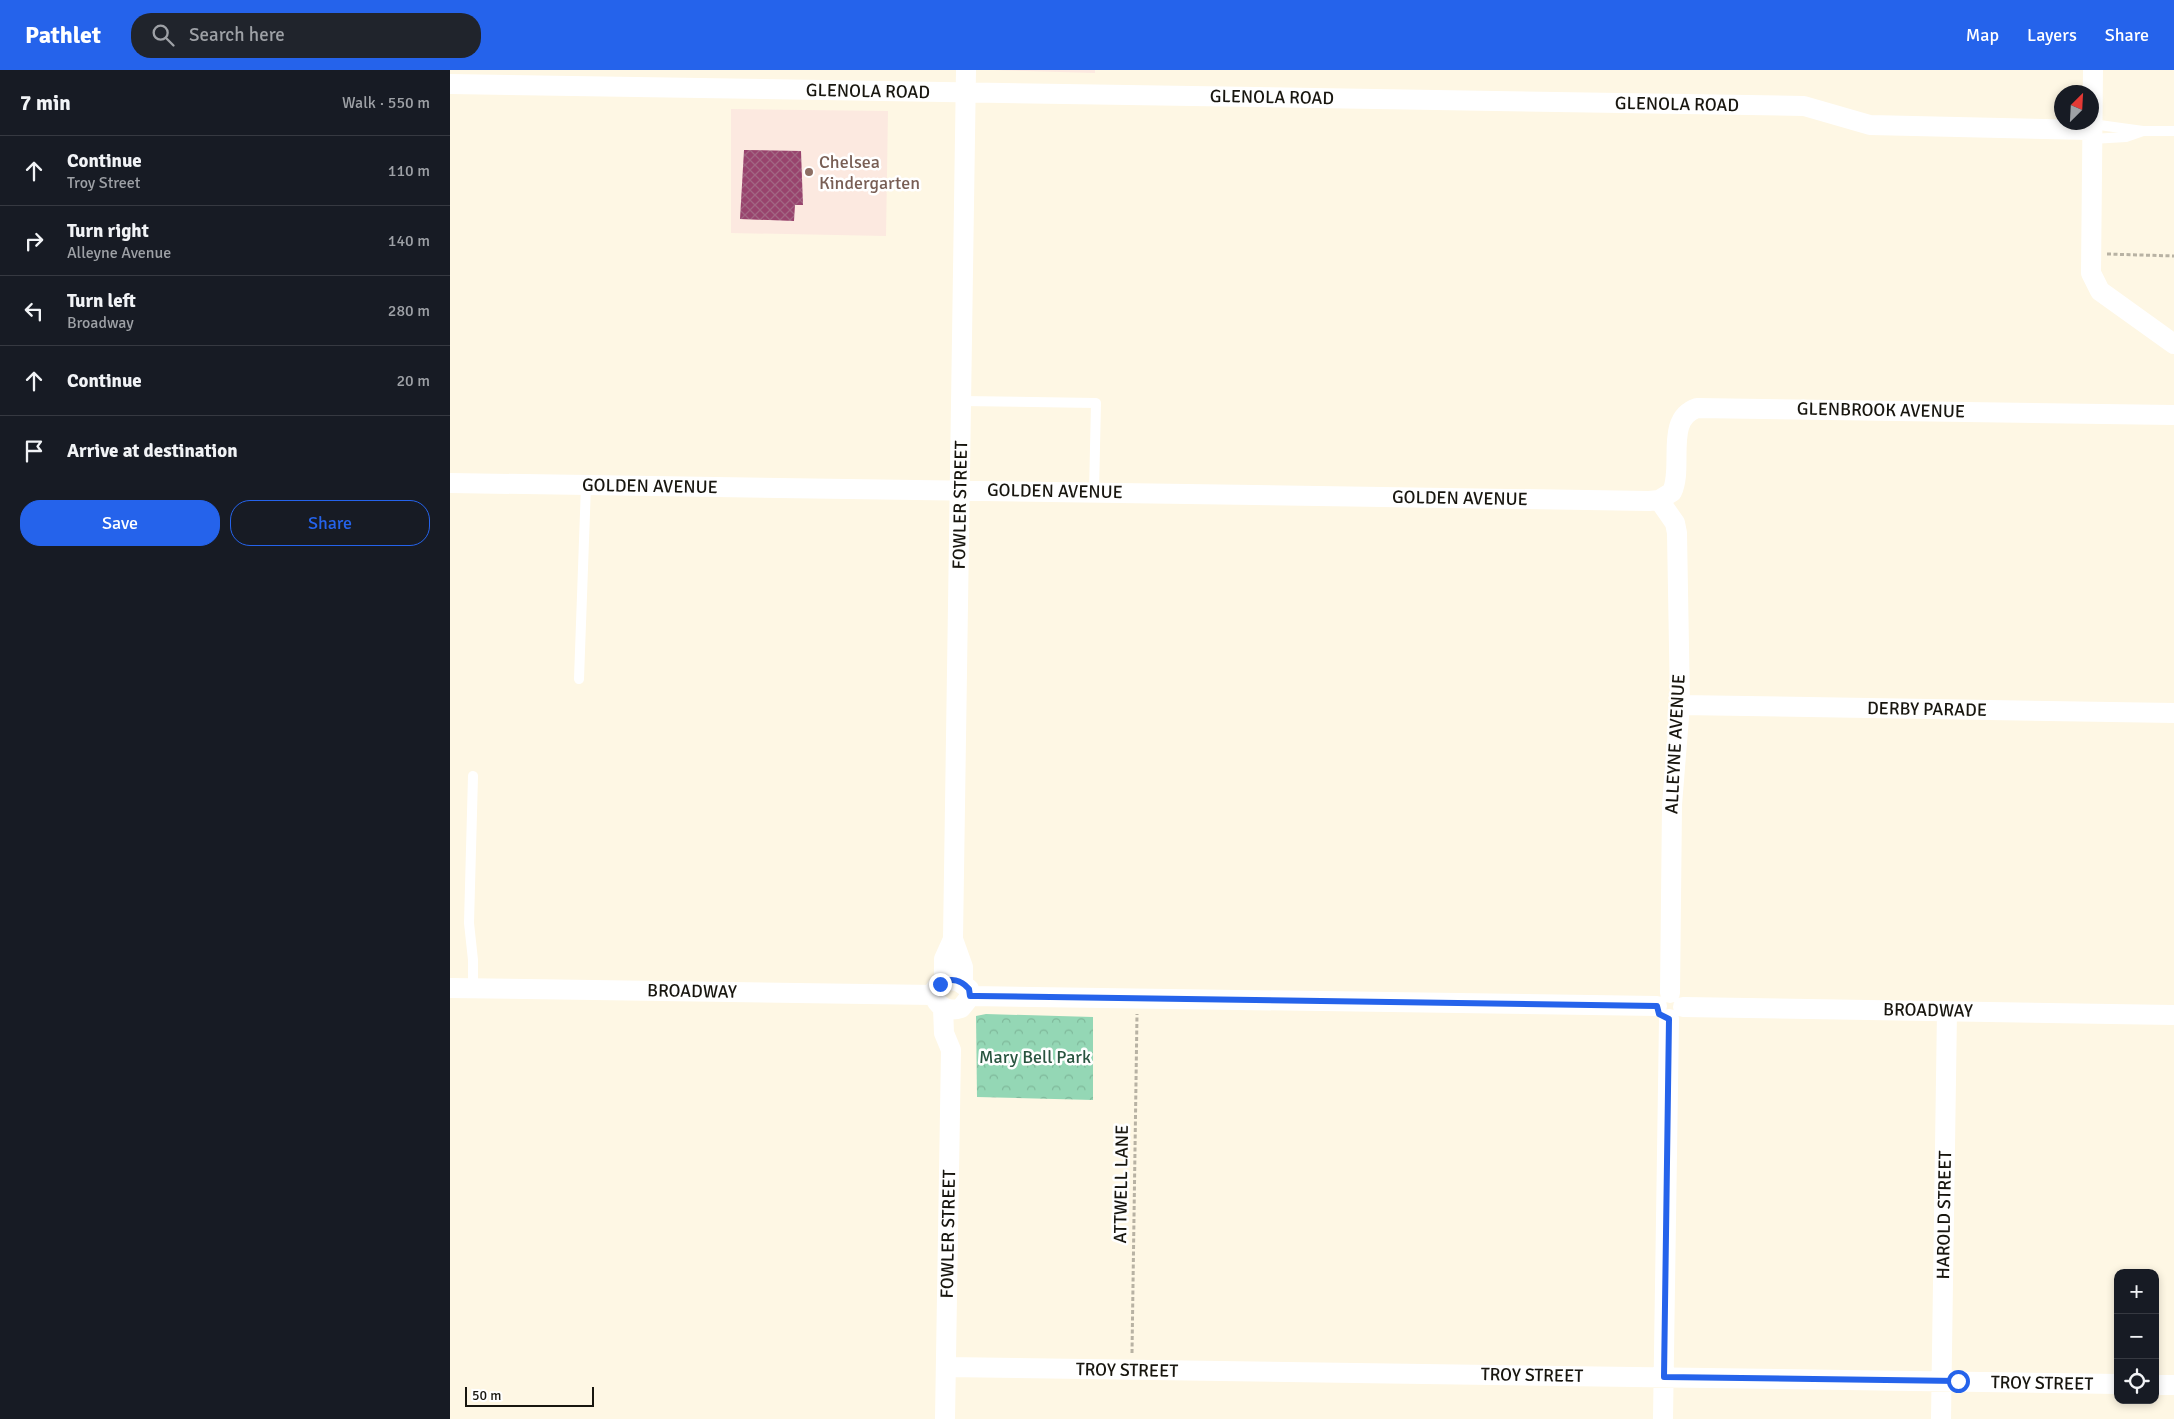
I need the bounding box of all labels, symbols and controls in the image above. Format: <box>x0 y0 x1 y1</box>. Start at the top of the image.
search box <box>131 13 481 58</box>
text: Pathlet <box>25 20 101 50</box>
icon: search <box>149 21 177 49</box>
text: Search here <box>189 23 285 47</box>
text: Map <box>1966 24 1999 46</box>
text: Layers <box>2027 24 2077 46</box>
text: Share <box>2105 24 2149 46</box>
street label: GLENOLA ROAD <box>806 79 930 103</box>
street label: GLENOLA ROAD <box>1210 85 1334 109</box>
north arrow <box>2054 85 2099 130</box>
text: 7 min <box>20 90 71 116</box>
street label: GLENOLA ROAD <box>1615 92 1739 116</box>
text: Walk · 550 m <box>342 93 430 113</box>
text: Continue <box>67 149 142 173</box>
place label: Chelsea Kindergarten <box>819 151 920 194</box>
icon: ahead <box>20 157 48 185</box>
text: 110 m <box>388 161 430 181</box>
marker: Chelsea Kindergarten <box>803 166 815 178</box>
text: Troy Street <box>67 173 140 193</box>
text: Turn right <box>67 219 149 243</box>
icon: right <box>20 227 48 255</box>
text: 140 m <box>388 231 430 251</box>
text: Alleyne Avenue <box>67 243 171 263</box>
text: Turn left <box>67 289 136 313</box>
icon: left <box>20 297 48 325</box>
text: 280 m <box>388 301 430 321</box>
text: Broadway <box>67 313 134 333</box>
icon: ahead <box>20 367 48 395</box>
text: Continue <box>67 369 142 393</box>
text: 20 m <box>396 371 430 391</box>
street label: GLENBROOK AVENUE <box>1797 398 1965 422</box>
icon: arrive <box>20 437 48 465</box>
text: Arrive at destination <box>67 439 238 463</box>
street label: FOWLER STREET <box>948 440 972 570</box>
street label: GOLDEN AVENUE <box>582 474 718 498</box>
street label: GOLDEN AVENUE <box>987 479 1123 503</box>
street label: GOLDEN AVENUE <box>1392 486 1528 510</box>
button: Save <box>20 500 220 546</box>
button: Share <box>230 500 430 546</box>
street label: ALLEYNE AVENUE <box>1660 673 1690 815</box>
street label: DERBY PARADE <box>1867 697 1987 721</box>
route end <box>929 973 952 996</box>
street label: BROADWAY <box>647 979 737 1003</box>
street label: BROADWAY <box>1883 998 1973 1022</box>
park label: Mary Bell Park <box>979 1046 1091 1068</box>
street label: ATTWELL LANE <box>1109 1124 1133 1244</box>
street label: HAROLD STREET <box>1932 1150 1956 1280</box>
street label: FOWLER STREET <box>936 1169 960 1299</box>
map controls <box>2114 1269 2159 1404</box>
button: + <box>2114 1269 2159 1314</box>
button: − <box>2114 1314 2159 1359</box>
street label: TROY STREET <box>1076 1358 1178 1382</box>
button: locate <box>2114 1359 2159 1404</box>
street label: TROY STREET <box>1481 1363 1583 1387</box>
route start <box>1947 1370 1970 1393</box>
street label: TROY STREET <box>1991 1371 2093 1395</box>
scale bar <box>465 1384 594 1407</box>
text: 50 m <box>472 1387 501 1404</box>

